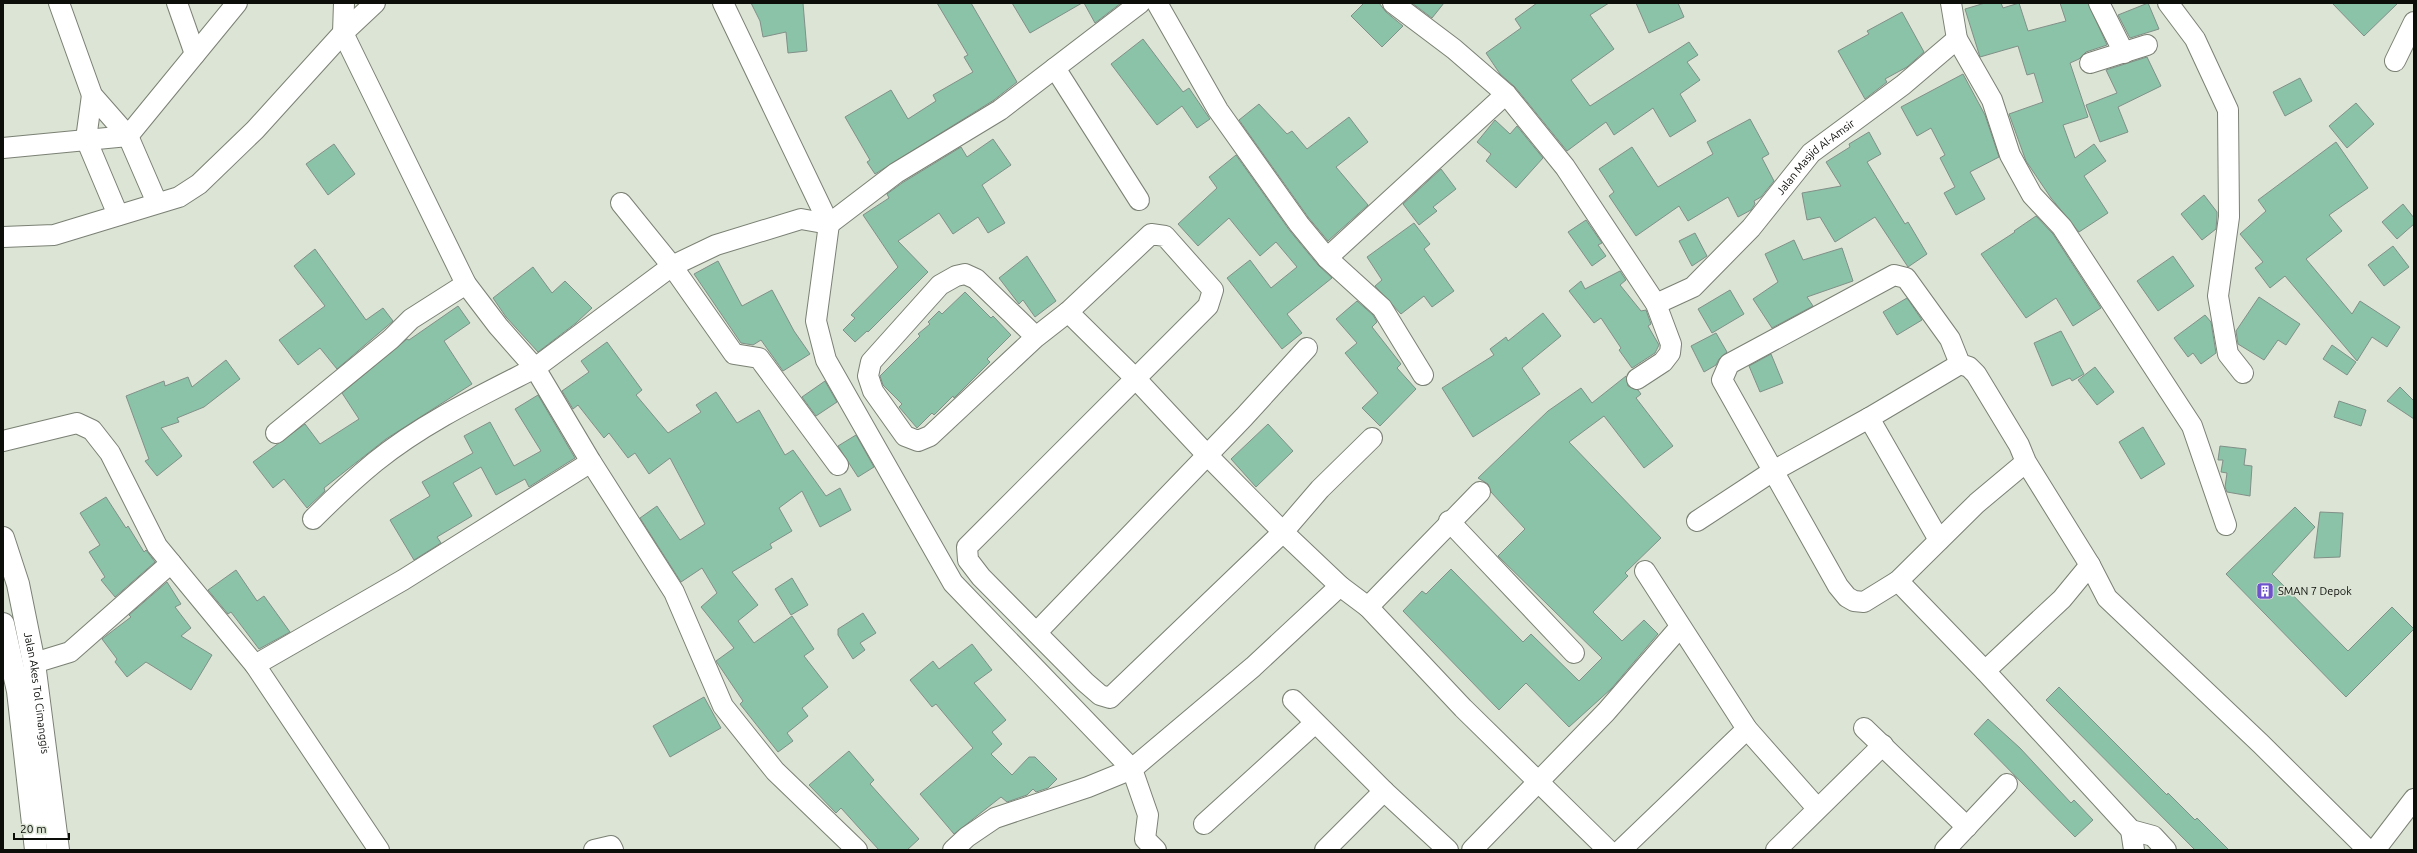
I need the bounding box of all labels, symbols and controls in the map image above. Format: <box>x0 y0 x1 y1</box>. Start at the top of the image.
street label: Jalan Masjid Al-Amsir <box>1774 116 1858 197</box>
building icon: SMAN 7 Depok <box>2255 581 2275 601</box>
place label: SMAN 7 Depok <box>2278 585 2352 597</box>
street label: Jalan Akes Tol Cimanggis <box>22 631 52 755</box>
scale bar <box>14 815 69 841</box>
text: 20 m <box>20 822 47 835</box>

